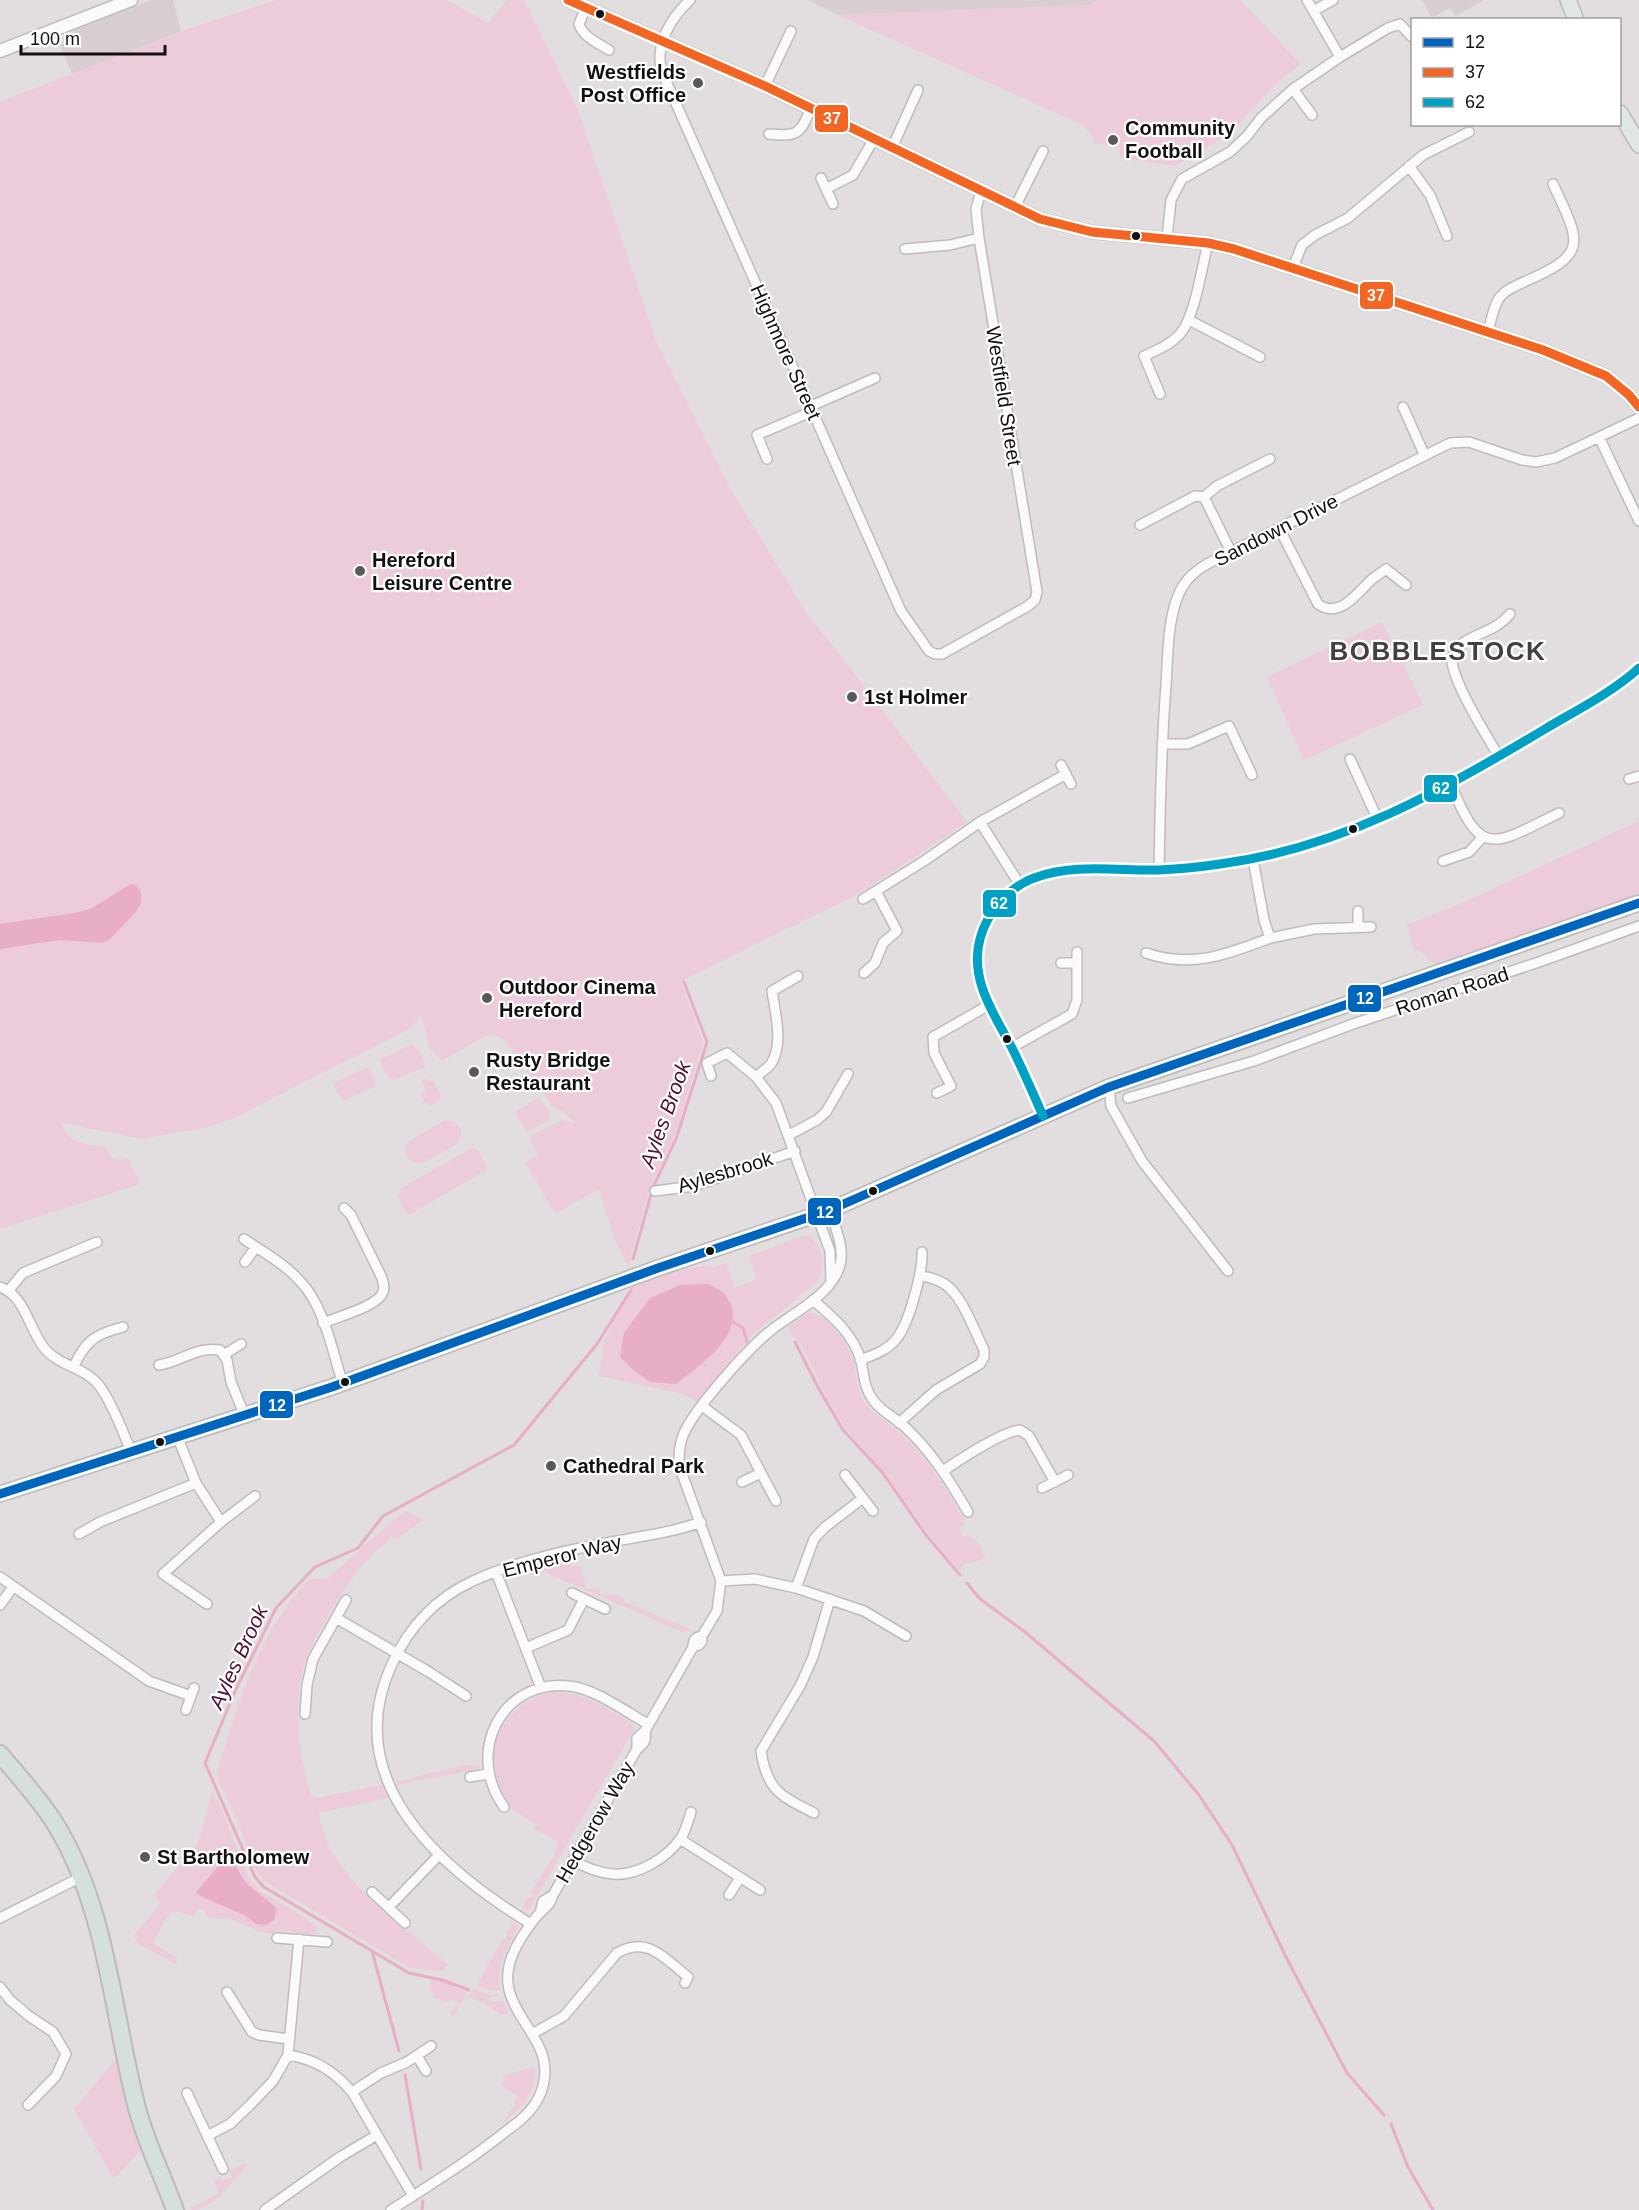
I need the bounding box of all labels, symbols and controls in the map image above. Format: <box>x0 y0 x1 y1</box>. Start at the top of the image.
unlabelled marker <box>594 8 606 20</box>
scale bar <box>21 18 165 56</box>
legend <box>1411 18 1621 126</box>
text: 100 m <box>30 29 80 49</box>
text: 12 <box>1465 32 1485 52</box>
place label: Westfields Post Office <box>580 61 686 106</box>
text: 37 <box>1465 62 1485 82</box>
marker: Westfields Post Office <box>691 76 705 90</box>
text: 62 <box>1465 92 1485 112</box>
line badge: 37 <box>814 104 849 133</box>
text: 37 <box>823 110 841 127</box>
place label: Community Football <box>1125 117 1236 162</box>
marker: Community Football <box>1106 133 1120 147</box>
unlabelled marker <box>1130 230 1142 242</box>
street label: Highmore Street <box>746 281 826 423</box>
line badge: 37 <box>1359 281 1394 310</box>
text: 37 <box>1367 287 1385 304</box>
street label: Westfield Street <box>982 325 1026 468</box>
street label: Sandown Drive <box>1211 489 1341 571</box>
place label: Hereford Leisure Centre <box>372 549 512 594</box>
marker: Hereford Leisure Centre <box>353 564 367 578</box>
district label: BOBBLESTOCK <box>1330 636 1546 666</box>
place label: 1st Holmer <box>864 686 968 708</box>
marker: 1st Holmer <box>845 690 859 704</box>
line badge: 62 <box>1423 774 1458 803</box>
text: 62 <box>1432 780 1450 797</box>
unlabelled marker <box>1347 823 1359 835</box>
line badge: 62 <box>982 889 1017 918</box>
text: 62 <box>990 895 1008 912</box>
street label: Roman Road <box>1393 962 1511 1020</box>
place label: Outdoor Cinema Hereford <box>499 976 657 1021</box>
line badge: 12 <box>1347 984 1382 1013</box>
text: 12 <box>1356 990 1374 1007</box>
marker: Outdoor Cinema Hereford <box>480 991 494 1005</box>
unlabelled marker <box>1001 1033 1013 1045</box>
place label: Rusty Bridge Restaurant <box>486 1049 610 1094</box>
water label: Ayles Brook <box>634 1056 695 1172</box>
marker: Rusty Bridge Restaurant <box>467 1065 481 1079</box>
street label: Aylesbrook <box>675 1147 776 1197</box>
unlabelled marker <box>867 1185 879 1197</box>
line badge: 12 <box>807 1197 842 1226</box>
text: 12 <box>816 1204 834 1221</box>
unlabelled marker <box>704 1245 716 1257</box>
unlabelled marker <box>339 1376 351 1388</box>
line badge: 12 <box>259 1390 294 1419</box>
text: 12 <box>268 1397 286 1414</box>
unlabelled marker <box>154 1436 166 1448</box>
place label: Cathedral Park <box>563 1455 705 1477</box>
marker: Cathedral Park <box>544 1459 558 1473</box>
street label: Emperor Way <box>500 1531 624 1581</box>
water label: Ayles Brook <box>203 1600 273 1714</box>
street label: Hedgerow Way <box>551 1758 639 1886</box>
place label: St Bartholomew <box>157 1846 310 1868</box>
marker: St Bartholomew <box>138 1850 152 1864</box>

